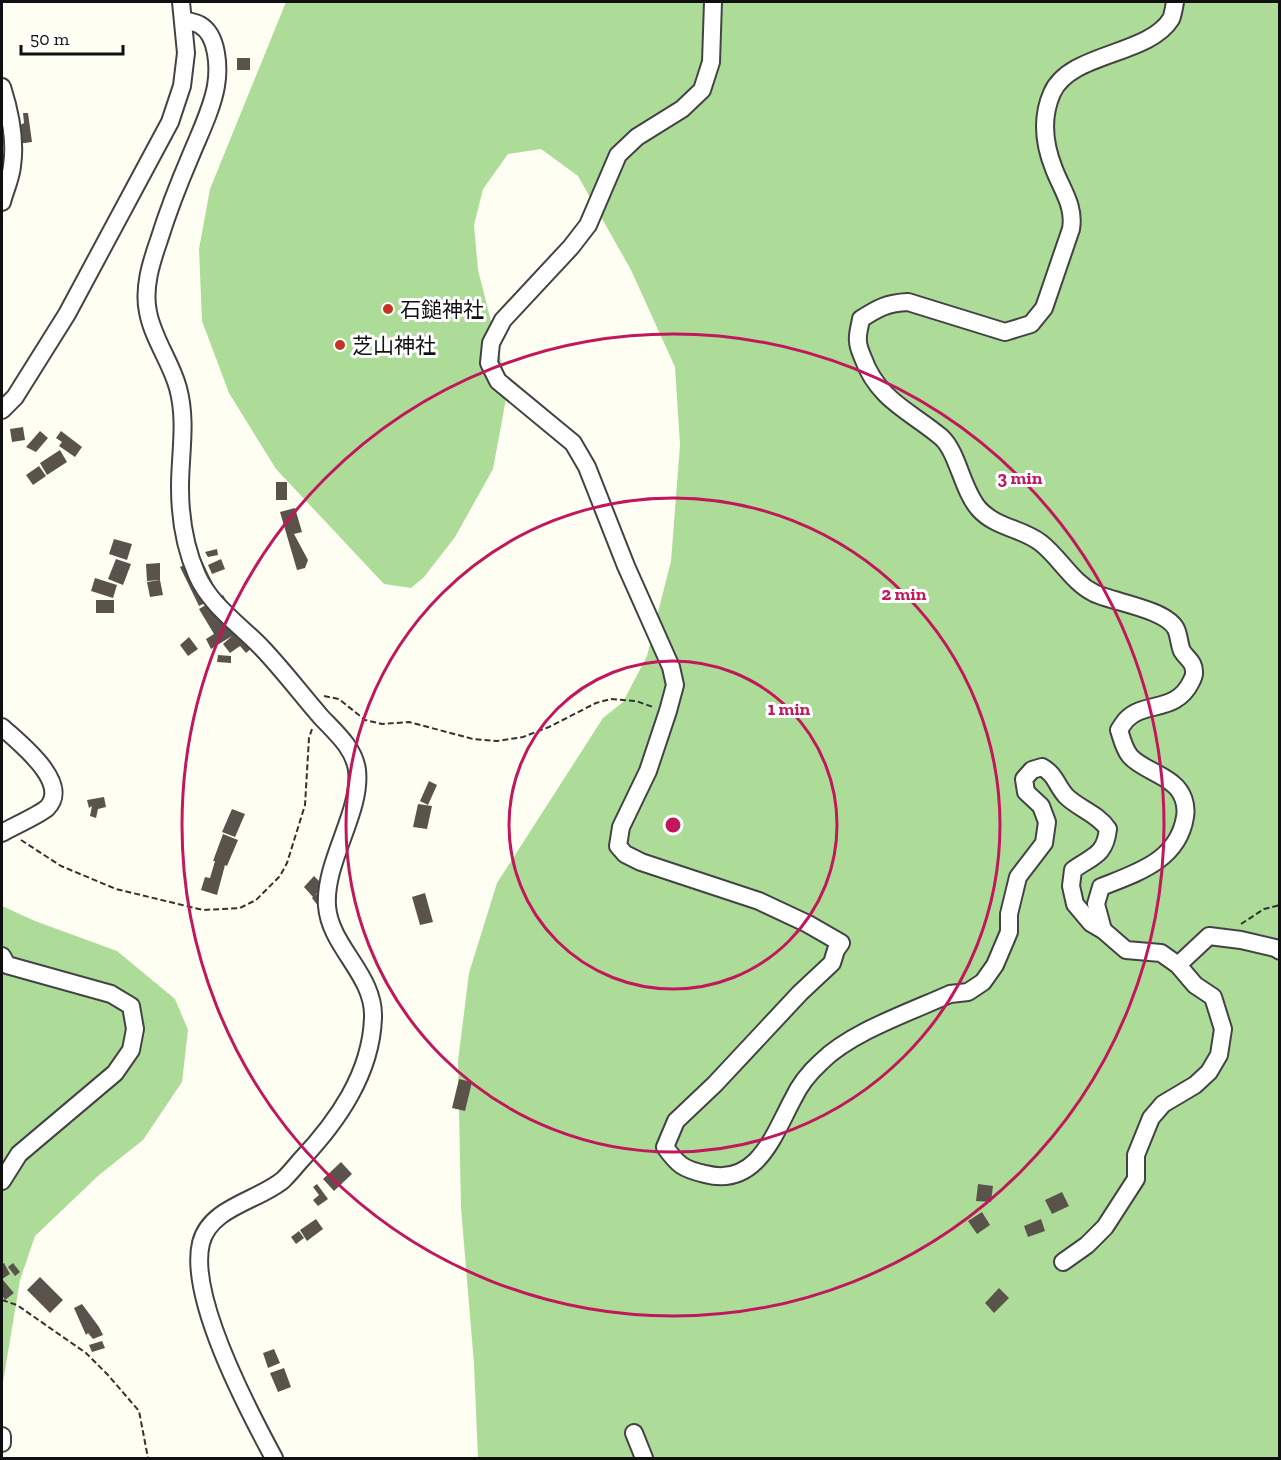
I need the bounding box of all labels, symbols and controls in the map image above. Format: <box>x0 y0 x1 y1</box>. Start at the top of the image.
scale bar <box>21 18 123 56</box>
text: 50 m <box>30 28 70 50</box>
place label: 石鎚神社 <box>400 297 484 322</box>
marker: 石鎚神社 <box>381 302 395 316</box>
place label: 芝山神社 <box>352 333 436 358</box>
marker: 芝山神社 <box>333 338 347 352</box>
text: 3 min <box>998 467 1043 489</box>
text: 2 min <box>882 583 927 605</box>
text: 1 min <box>768 698 811 720</box>
centre of rings <box>663 815 683 835</box>

